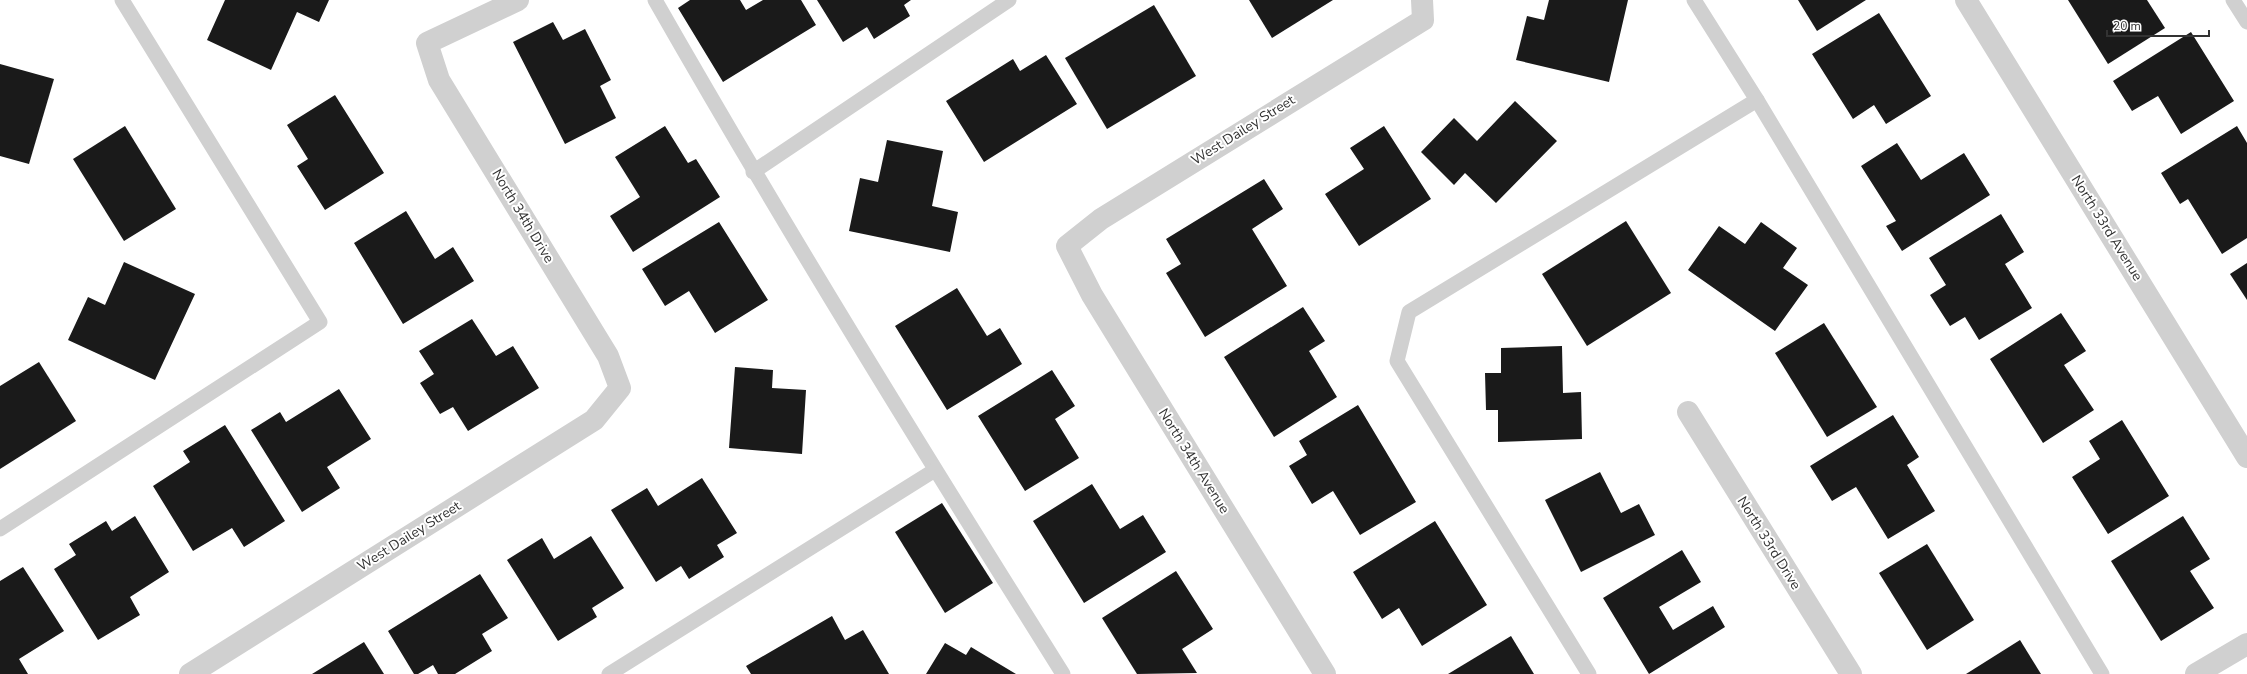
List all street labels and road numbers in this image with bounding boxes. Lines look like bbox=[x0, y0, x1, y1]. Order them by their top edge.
street label: West Dailey Street bbox=[1188, 90, 1298, 170]
street label: North 34th Drive bbox=[487, 165, 559, 267]
street label: North 33rd Avenue bbox=[2067, 172, 2147, 284]
street label: North 34th Avenue bbox=[1154, 405, 1234, 517]
street label: North 33rd Drive bbox=[1733, 493, 1805, 593]
street label: West Dailey Street bbox=[354, 496, 464, 576]

